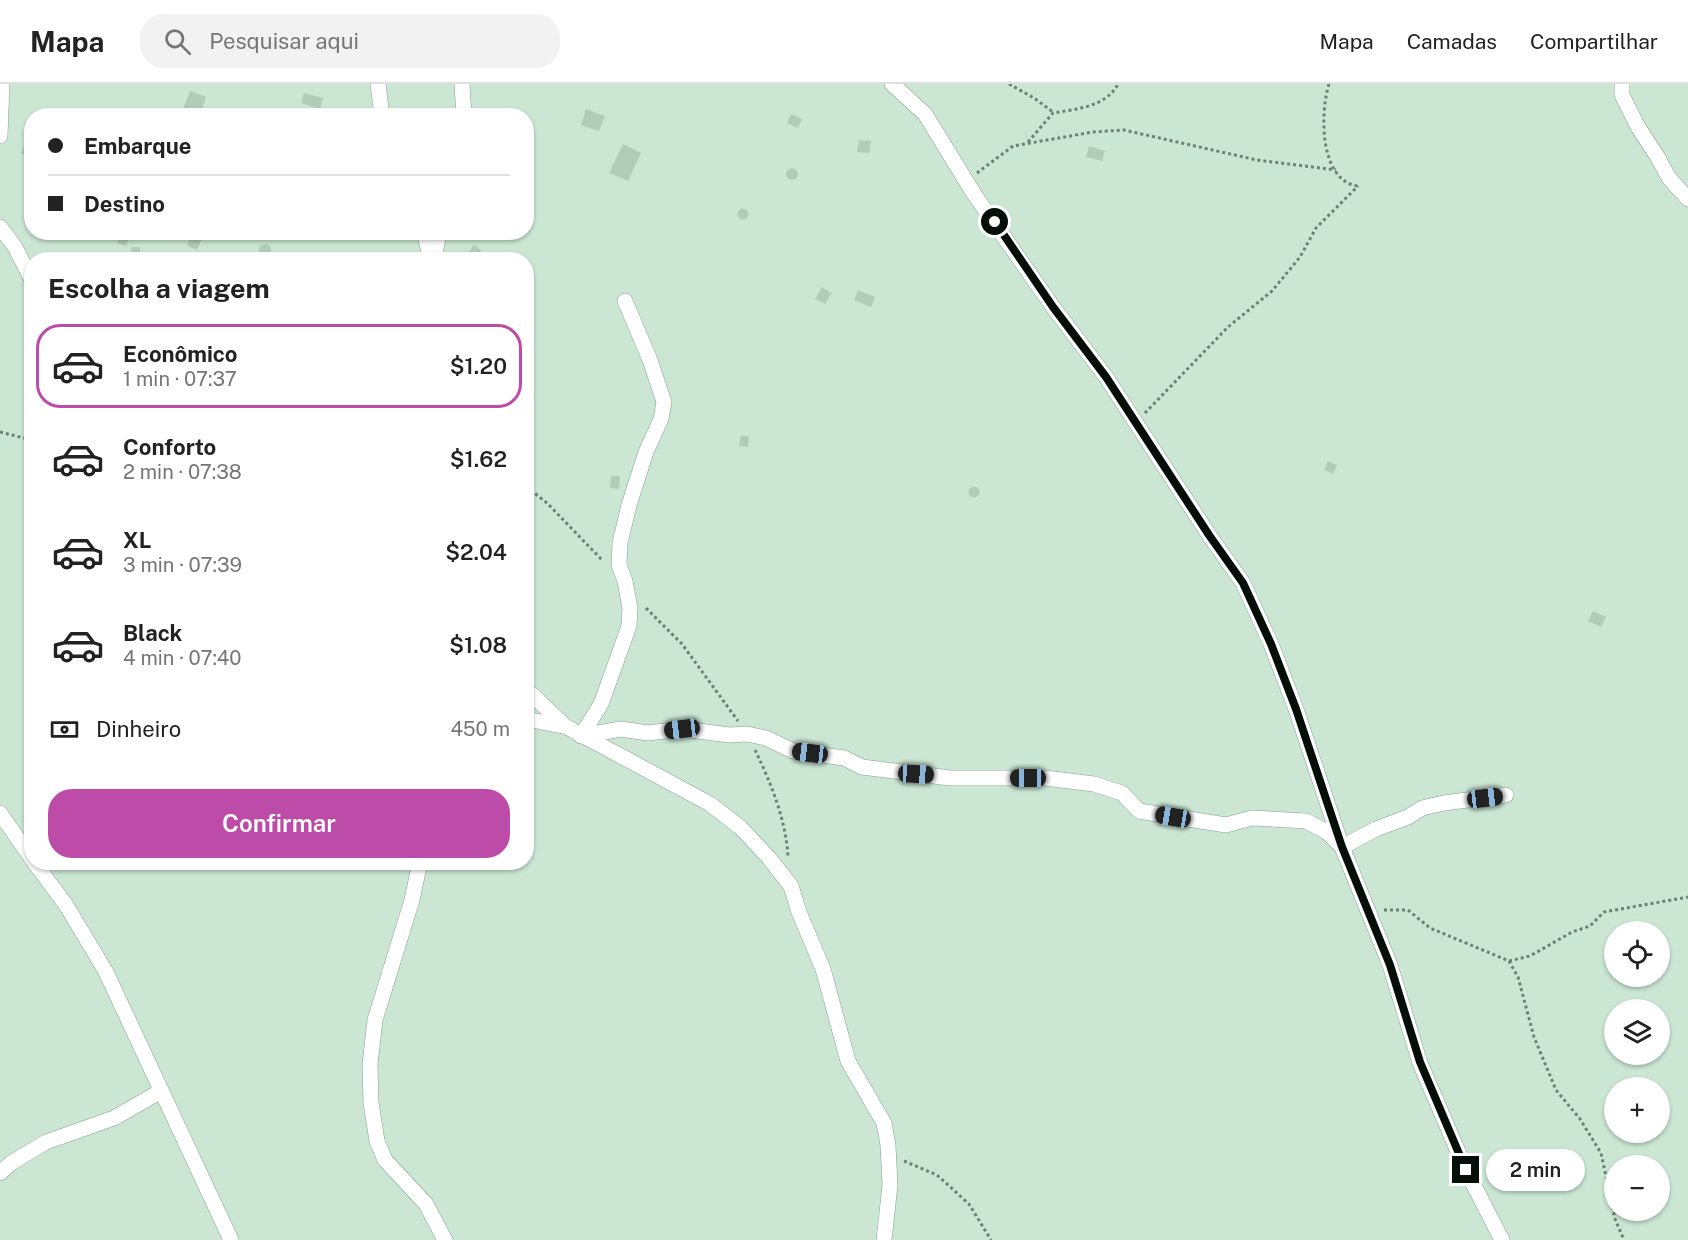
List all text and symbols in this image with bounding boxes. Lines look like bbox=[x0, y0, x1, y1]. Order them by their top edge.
search box bbox=[140, 14, 560, 68]
text: Mapa bbox=[30, 25, 104, 58]
icon: search bbox=[161, 25, 194, 58]
text: Pesquisar aqui bbox=[209, 28, 359, 54]
text: Mapa bbox=[1320, 29, 1374, 54]
text: Camadas bbox=[1407, 29, 1497, 54]
text: Compartilhar bbox=[1530, 29, 1658, 54]
text: Embarque bbox=[84, 133, 191, 159]
text: Destino bbox=[84, 191, 165, 217]
route start bbox=[981, 208, 1008, 235]
text: Escolha a viagem bbox=[48, 272, 270, 304]
icon: car bbox=[51, 339, 105, 393]
text: Econômico bbox=[123, 341, 238, 367]
text: $1.20 bbox=[450, 353, 507, 379]
text: 1 min · 07:37 bbox=[123, 367, 237, 391]
icon: car bbox=[51, 432, 105, 486]
text: Conforto bbox=[123, 434, 216, 460]
text: $1.62 bbox=[450, 446, 507, 472]
text: 2 min · 07:38 bbox=[123, 460, 242, 484]
icon: car bbox=[51, 525, 105, 579]
text: XL bbox=[123, 527, 151, 553]
text: $2.04 bbox=[445, 539, 507, 565]
text: 3 min · 07:39 bbox=[123, 553, 242, 577]
icon: car bbox=[51, 618, 105, 672]
text: Black bbox=[123, 620, 182, 646]
text: $1.08 bbox=[449, 632, 507, 658]
text: 4 min · 07:40 bbox=[123, 646, 242, 670]
icon: cash bbox=[48, 713, 81, 746]
text: Dinheiro bbox=[96, 716, 181, 742]
text: 450 m bbox=[450, 717, 510, 741]
car bbox=[663, 718, 701, 740]
car bbox=[791, 742, 829, 764]
car bbox=[898, 764, 934, 784]
car bbox=[1010, 769, 1046, 787]
car bbox=[1466, 787, 1504, 809]
button: Confirmar bbox=[48, 789, 510, 858]
car bbox=[1154, 805, 1192, 829]
map controls bbox=[1604, 921, 1670, 1221]
button: locate bbox=[1604, 921, 1670, 987]
button: layers bbox=[1604, 999, 1670, 1065]
button: + bbox=[1604, 1077, 1670, 1143]
callout: 2 min bbox=[1487, 1149, 1586, 1191]
button: − bbox=[1604, 1155, 1670, 1221]
route end bbox=[1452, 1156, 1479, 1183]
text: 2 min bbox=[1510, 1158, 1561, 1182]

